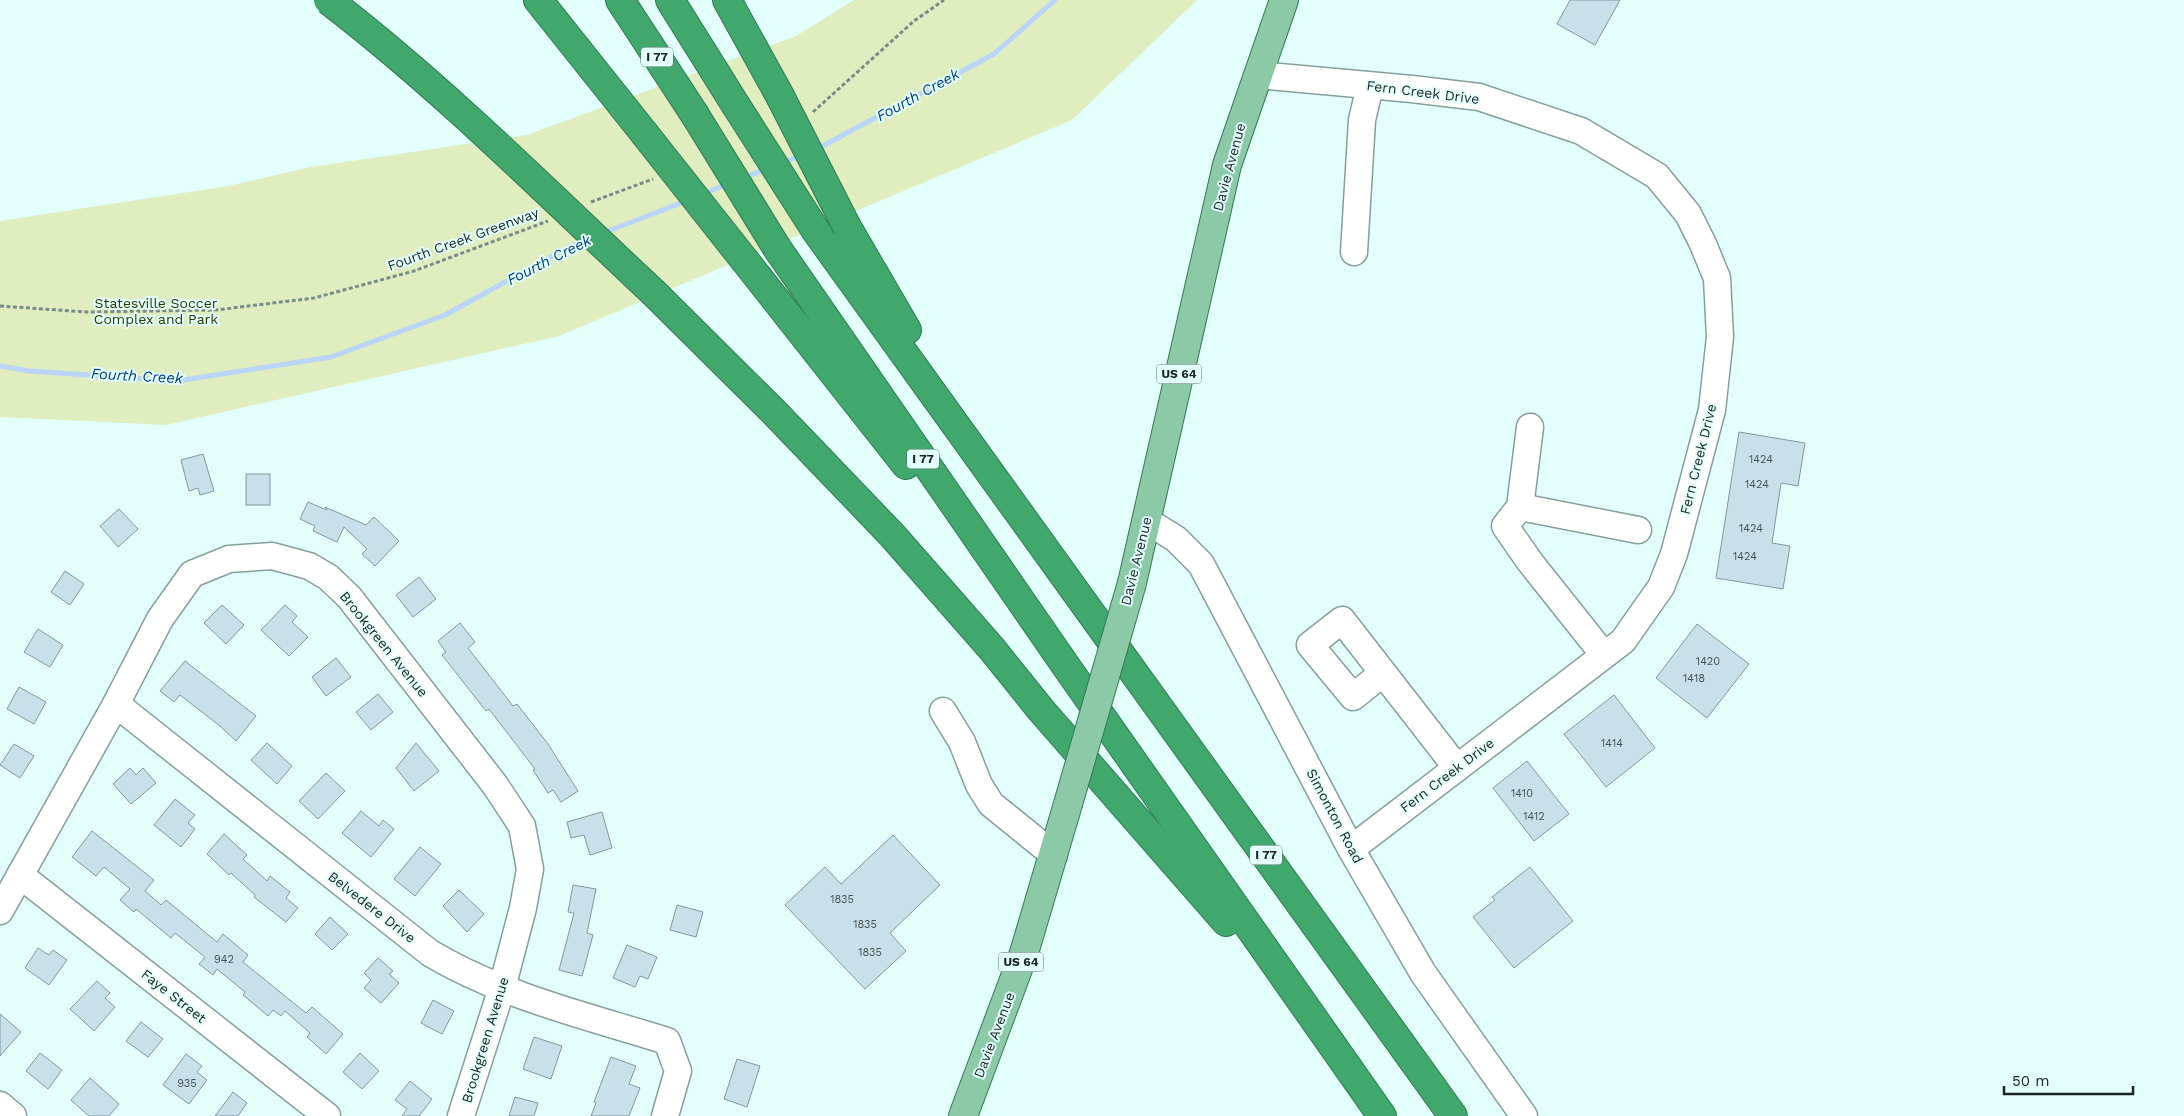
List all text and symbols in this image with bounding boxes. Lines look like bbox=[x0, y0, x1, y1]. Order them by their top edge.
road number: I 77 bbox=[641, 48, 673, 66]
water label: Fourth Creek bbox=[873, 64, 963, 125]
street label: Fern Creek Drive bbox=[1366, 77, 1480, 107]
street label: Davie Avenue bbox=[1210, 121, 1248, 213]
street label: Fourth Creek Greenway bbox=[385, 204, 541, 274]
water label: Fourth Creek bbox=[504, 231, 595, 289]
park label: Statesville Soccer Complex and Park bbox=[94, 295, 218, 327]
road number: US 64 bbox=[1156, 364, 1202, 384]
water label: Fourth Creek bbox=[90, 365, 184, 387]
street label: Fern Creek Drive bbox=[1677, 402, 1719, 516]
road number: I 77 bbox=[907, 449, 939, 468]
house number: 1424 bbox=[1749, 453, 1773, 466]
house number: 1424 bbox=[1745, 478, 1769, 491]
street label: Davie Avenue bbox=[1117, 515, 1155, 607]
house number: 1424 bbox=[1739, 522, 1763, 535]
house number: 1424 bbox=[1733, 550, 1757, 563]
street label: Brookgreen Avenue bbox=[337, 588, 431, 700]
house number: 1420 bbox=[1696, 655, 1720, 668]
house number: 1418 bbox=[1683, 672, 1705, 685]
street label: Fern Creek Drive bbox=[1397, 734, 1497, 816]
house number: 1414 bbox=[1601, 737, 1623, 750]
street label: Simonton Road bbox=[1303, 766, 1367, 866]
house number: 1410 bbox=[1511, 787, 1533, 800]
house number: 1412 bbox=[1523, 810, 1545, 823]
road number: I 77 bbox=[1250, 846, 1282, 864]
street label: Belvedere Drive bbox=[325, 868, 419, 946]
house number: 1835 bbox=[830, 893, 854, 906]
house number: 1835 bbox=[853, 918, 877, 931]
house number: 1835 bbox=[858, 946, 882, 959]
road number: US 64 bbox=[998, 952, 1044, 972]
house number: 942 bbox=[214, 953, 234, 966]
street label: Faye Street bbox=[139, 966, 210, 1026]
street label: Brookgreen Avenue bbox=[458, 975, 512, 1105]
street label: Davie Avenue bbox=[970, 990, 1018, 1080]
scale bar bbox=[2004, 1064, 2133, 1096]
text: 50 m bbox=[2012, 1072, 2049, 1090]
house number: 935 bbox=[177, 1077, 197, 1090]

